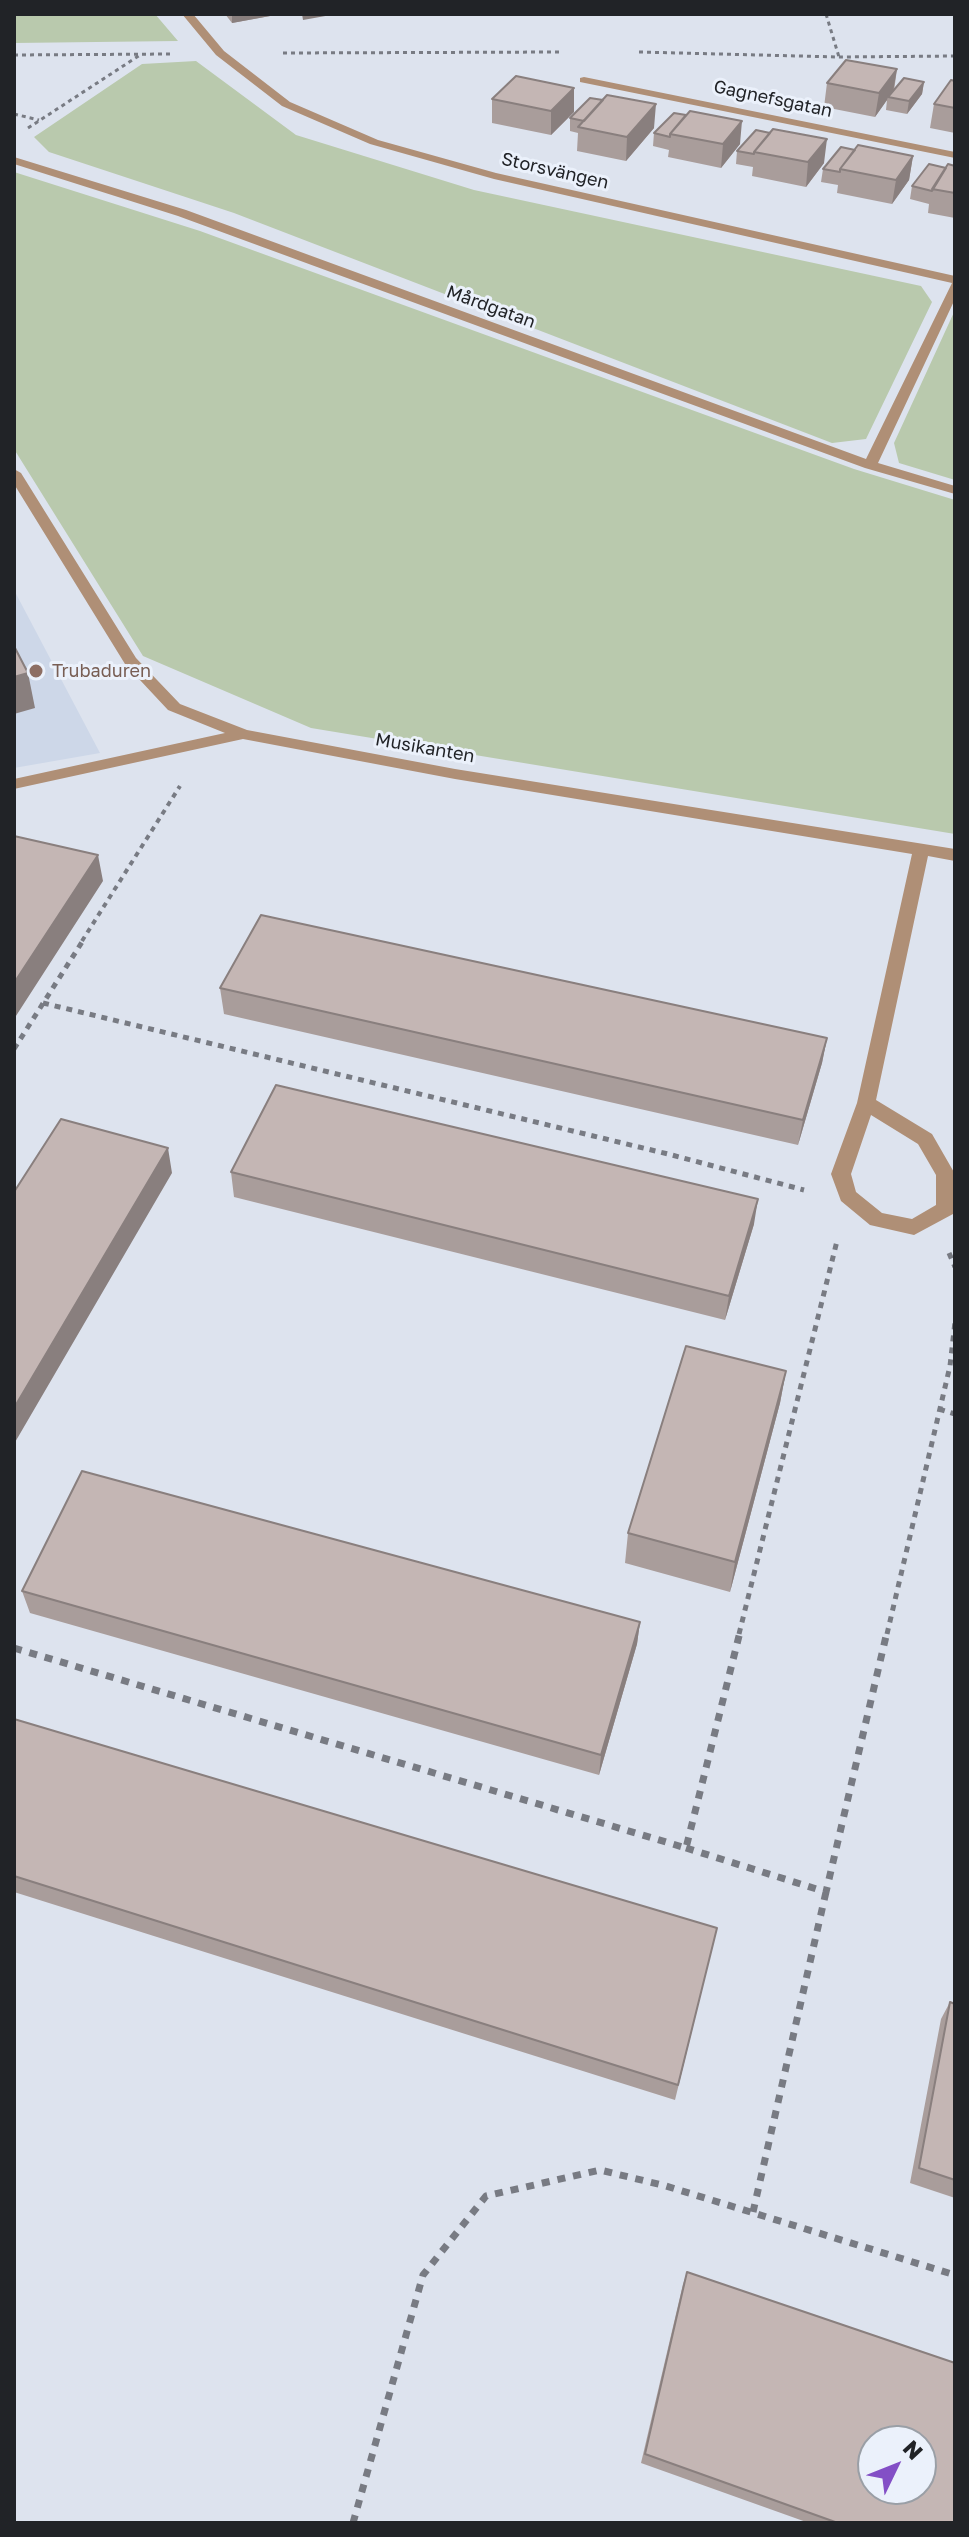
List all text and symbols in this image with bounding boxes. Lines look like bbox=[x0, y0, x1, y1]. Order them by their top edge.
street label: Gagnefsgatan bbox=[712, 76, 834, 122]
street label: Storsvängen bbox=[499, 148, 611, 194]
street label: Mårdgatan bbox=[444, 281, 538, 333]
place label: Trubaduren bbox=[52, 660, 151, 682]
marker: Trubaduren bbox=[27, 662, 45, 680]
street label: Musikanten bbox=[374, 729, 476, 767]
north arrow bbox=[857, 2425, 937, 2505]
text: N bbox=[898, 2434, 929, 2465]

